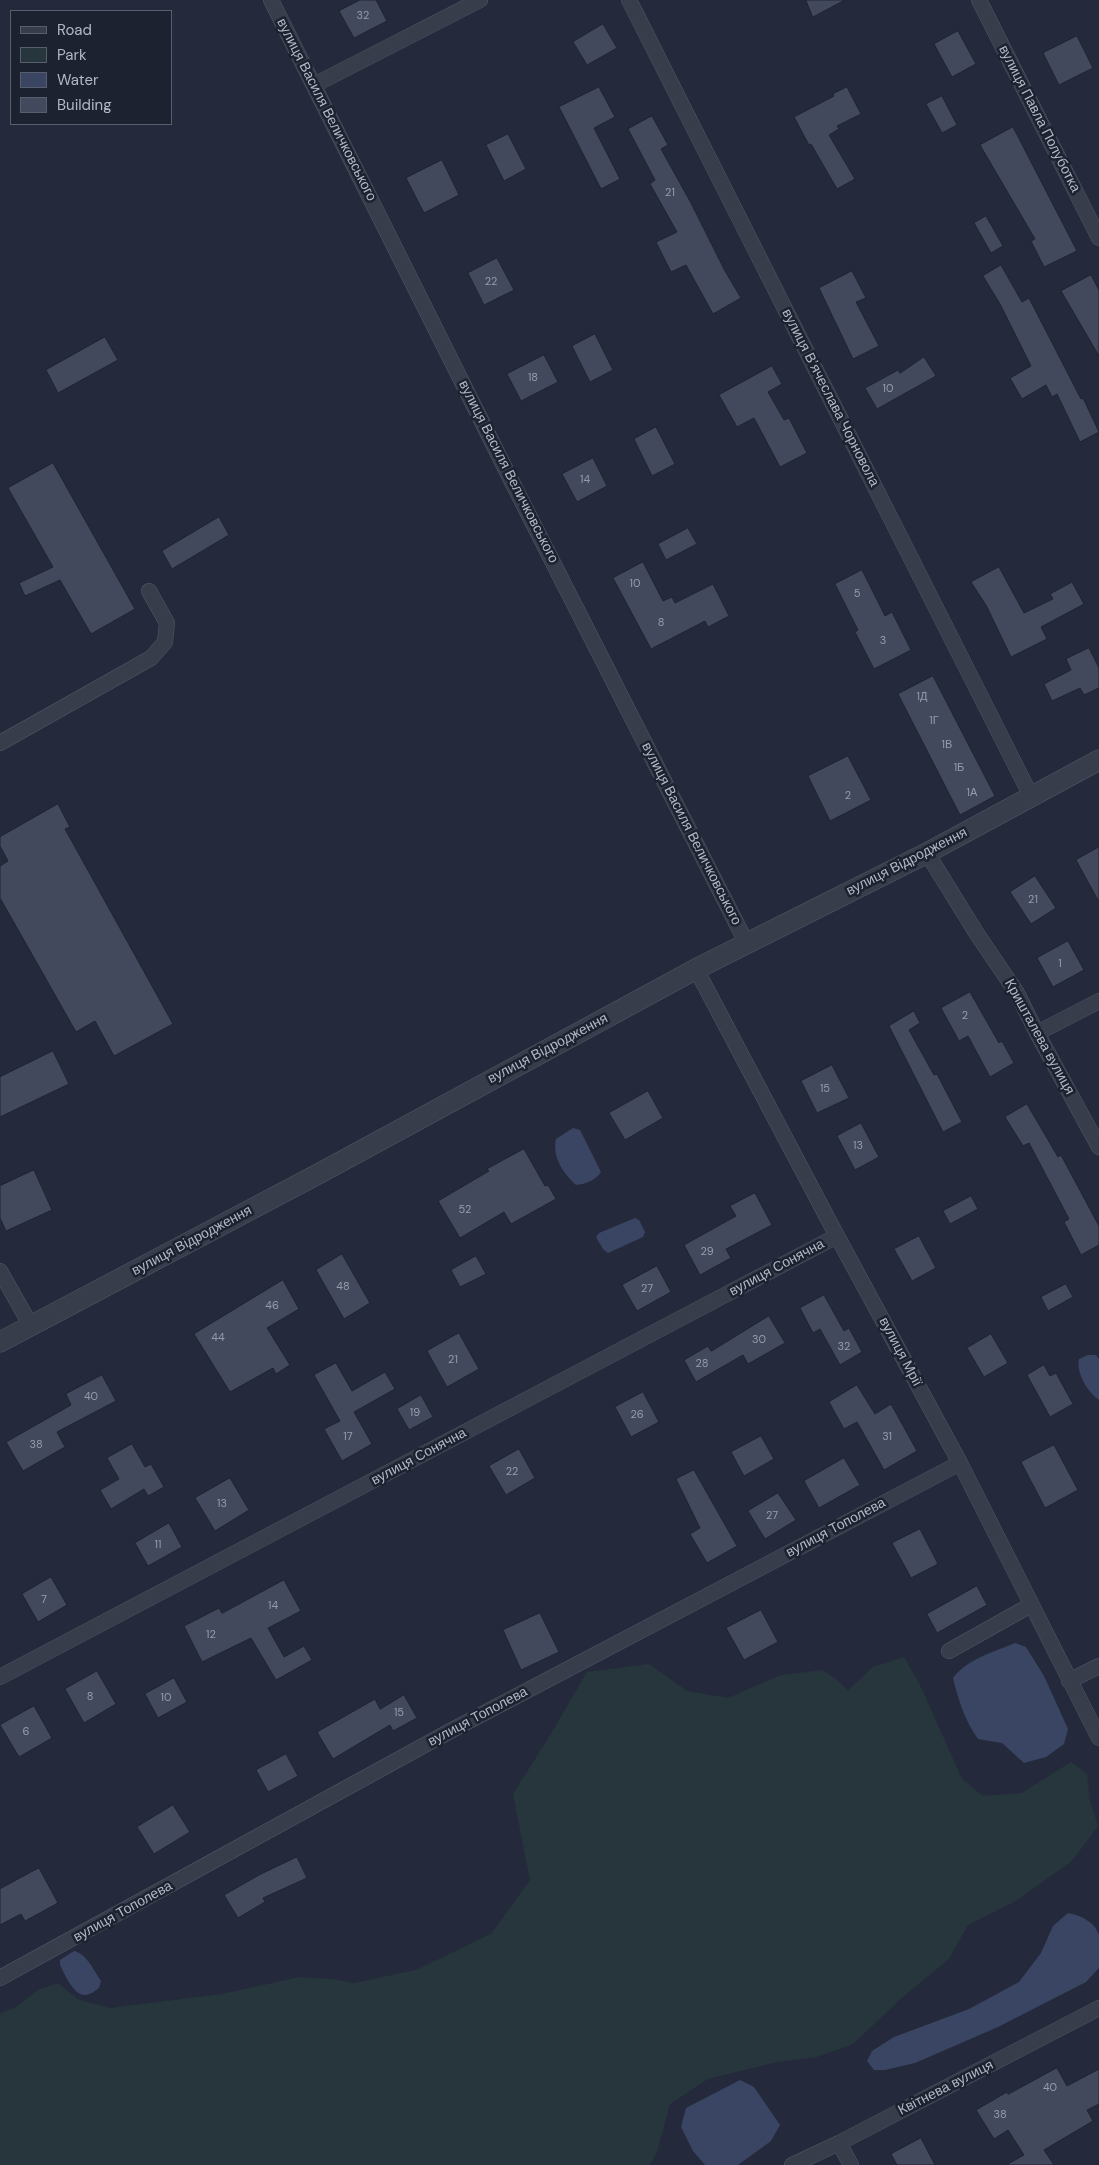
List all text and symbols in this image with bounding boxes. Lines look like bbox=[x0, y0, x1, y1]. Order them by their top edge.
house number: 32 bbox=[357, 9, 369, 23]
legend bbox=[10, 10, 172, 125]
street label: вулиця Василя Величковського bbox=[272, 16, 380, 204]
text: Road bbox=[57, 20, 92, 40]
street label: вулиця Павла Полуботка bbox=[995, 43, 1083, 195]
text: Park bbox=[57, 45, 87, 65]
text: Water bbox=[57, 70, 98, 90]
text: Building bbox=[57, 95, 112, 115]
house number: 21 bbox=[665, 186, 675, 200]
house number: 22 bbox=[485, 275, 497, 289]
street label: вулиця Вʼячеслава Чорновола bbox=[778, 306, 882, 490]
house number: 18 bbox=[528, 371, 538, 385]
street label: вулиця Василя Величковського bbox=[454, 378, 562, 566]
house number: 10 bbox=[883, 382, 893, 396]
house number: 14 bbox=[580, 473, 590, 487]
house number: 10 bbox=[630, 577, 640, 591]
house number: 5 bbox=[854, 587, 860, 601]
house number: 8 bbox=[658, 616, 664, 630]
house number: 3 bbox=[880, 634, 886, 648]
house number: 1Д bbox=[917, 690, 927, 704]
house number: 1Г bbox=[929, 714, 939, 728]
house number: 1В bbox=[942, 738, 952, 752]
street label: вулиця Василя Величковського bbox=[637, 740, 745, 928]
house number: 1Б bbox=[954, 761, 964, 775]
house number: 1А bbox=[967, 786, 977, 800]
house number: 2 bbox=[845, 789, 851, 803]
street label: вулиця Відродження bbox=[844, 824, 970, 900]
house number: 21 bbox=[1028, 893, 1038, 907]
house number: 1 bbox=[1058, 957, 1062, 971]
street label: Кришталева вулиця bbox=[1000, 976, 1078, 1098]
house number: 2 bbox=[962, 1009, 968, 1023]
street label: вулиця Відродження bbox=[485, 1010, 611, 1088]
house number: 15 bbox=[820, 1082, 830, 1096]
house number: 13 bbox=[853, 1139, 863, 1153]
street label: вулиця Відродження bbox=[129, 1202, 255, 1280]
house number: 52 bbox=[459, 1203, 471, 1217]
street label: вулиця Сонячна bbox=[727, 1236, 827, 1300]
house number: 29 bbox=[700, 1245, 714, 1259]
house number: 48 bbox=[336, 1280, 350, 1294]
house number: 27 bbox=[641, 1282, 653, 1296]
house number: 46 bbox=[265, 1299, 279, 1313]
street label: вулиця Мрії bbox=[875, 1315, 925, 1389]
house number: 44 bbox=[211, 1331, 225, 1345]
house number: 30 bbox=[752, 1333, 766, 1347]
house number: 32 bbox=[838, 1340, 850, 1354]
house number: 21 bbox=[448, 1353, 458, 1367]
house number: 28 bbox=[696, 1357, 708, 1371]
house number: 40 bbox=[84, 1390, 98, 1404]
house number: 19 bbox=[410, 1406, 420, 1420]
house number: 26 bbox=[630, 1408, 644, 1422]
street label: вулиця Сонячна bbox=[369, 1425, 469, 1489]
house number: 17 bbox=[343, 1430, 353, 1444]
house number: 31 bbox=[882, 1430, 892, 1444]
house number: 38 bbox=[29, 1438, 43, 1452]
house number: 22 bbox=[506, 1465, 518, 1479]
street label: вулиця Тополева bbox=[783, 1495, 889, 1561]
house number: 13 bbox=[217, 1497, 227, 1511]
house number: 27 bbox=[766, 1509, 778, 1523]
house number: 11 bbox=[155, 1538, 161, 1552]
house number: 7 bbox=[41, 1593, 47, 1607]
house number: 14 bbox=[268, 1599, 278, 1613]
house number: 12 bbox=[206, 1628, 216, 1642]
street label: вулиця Тополева bbox=[425, 1684, 531, 1750]
house number: 8 bbox=[87, 1690, 93, 1704]
house number: 10 bbox=[161, 1691, 171, 1705]
house number: 15 bbox=[394, 1706, 404, 1720]
house number: 6 bbox=[23, 1725, 29, 1739]
street label: вулиця Тополева bbox=[71, 1878, 175, 1946]
street label: Квітнева вулиця bbox=[895, 2057, 997, 2119]
house number: 40 bbox=[1043, 2081, 1057, 2095]
house number: 38 bbox=[993, 2108, 1007, 2122]

